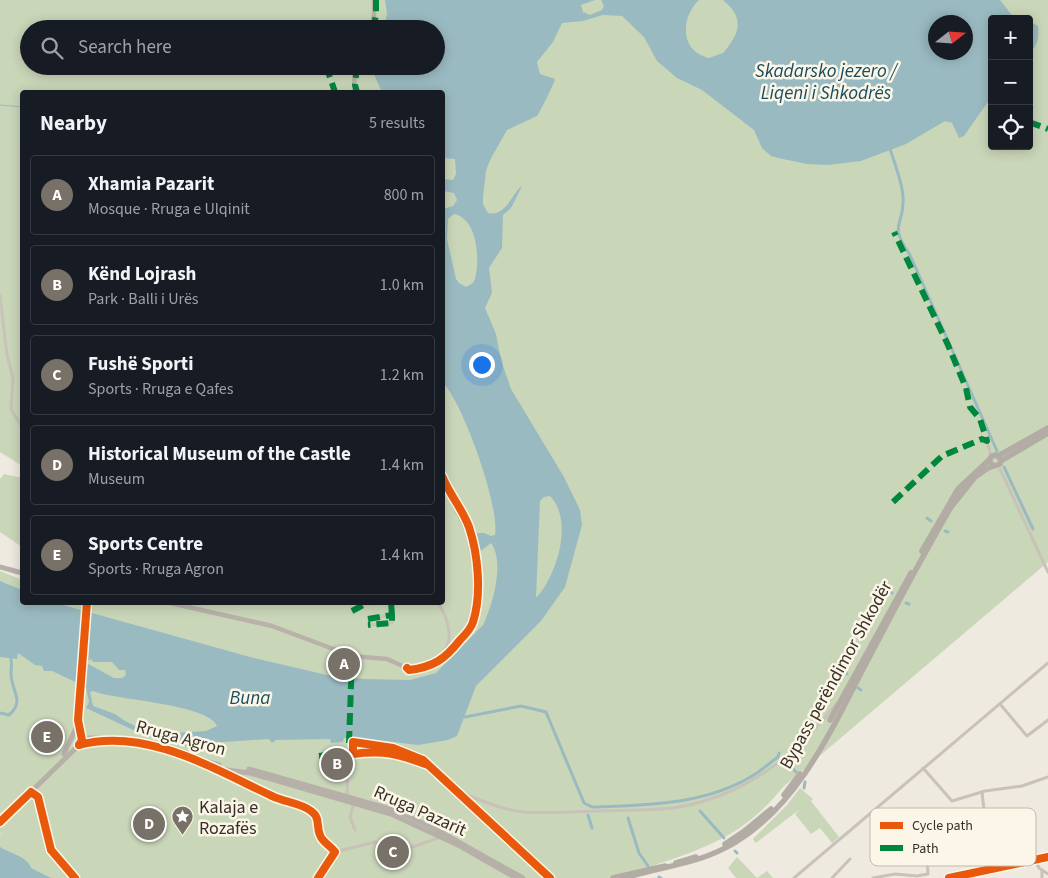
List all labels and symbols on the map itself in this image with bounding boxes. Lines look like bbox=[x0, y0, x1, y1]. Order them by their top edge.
north arrow bbox=[928, 15, 973, 60]
water label: Skadarsko jezero / Liqeni i Shkodrës bbox=[755, 58, 898, 107]
your location bbox=[469, 352, 495, 378]
street label: Bypass perëndimor Shkodër bbox=[774, 576, 899, 774]
pin: A bbox=[328, 645, 360, 683]
water label: Buna bbox=[230, 685, 270, 712]
street label: Rruga Agron bbox=[133, 714, 229, 762]
pin: E bbox=[31, 718, 63, 756]
pin: B bbox=[321, 745, 353, 783]
street label: Rruga Pazarit bbox=[370, 779, 470, 843]
place label: Kalaja e Rozafës bbox=[199, 795, 258, 841]
pin: D bbox=[133, 805, 165, 843]
place icon: Kalaja e Rozafës bbox=[171, 805, 195, 836]
legend bbox=[870, 808, 1036, 866]
text: Cycle path bbox=[912, 816, 973, 836]
pin: C bbox=[377, 833, 409, 871]
text: Path bbox=[912, 839, 939, 859]

